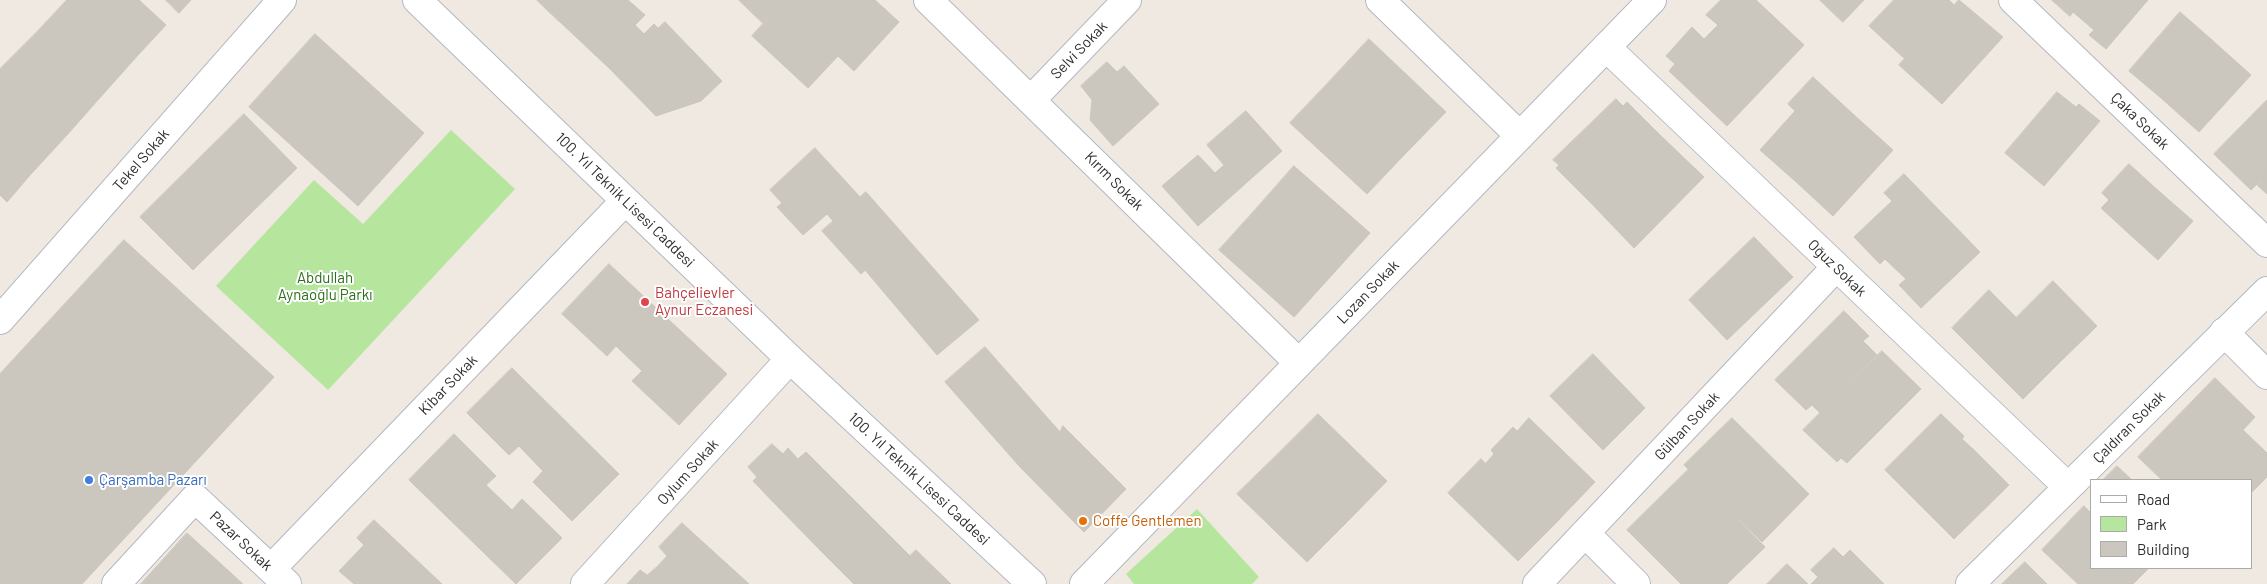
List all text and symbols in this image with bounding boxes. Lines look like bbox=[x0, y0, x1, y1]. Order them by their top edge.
street label: Selvi Sokak bbox=[1047, 17, 1111, 83]
street label: Çaka Sokak bbox=[2107, 89, 2173, 153]
street label: Tekel Sokak bbox=[109, 125, 173, 195]
street label: 100. Yıl Teknik Lisesi Caddesi bbox=[552, 129, 698, 271]
street label: Kırım Sokak bbox=[1081, 148, 1147, 214]
street label: Oğuz Sokak bbox=[1804, 236, 1870, 300]
street label: Lozan Sokak bbox=[1333, 256, 1403, 328]
park label: Abdullah Aynaoğlu Parkı bbox=[278, 269, 372, 304]
place label: Bahçelievler Aynur Eczanesi bbox=[655, 284, 753, 319]
marker: Bahçelievler Aynur Eczanesi bbox=[639, 296, 651, 308]
street label: Kibar Sokak bbox=[415, 351, 481, 419]
street label: Çaldıran Sokak bbox=[2089, 387, 2169, 467]
street label: Gülban Sokak bbox=[1651, 388, 1723, 464]
street label: 100. Yıl Teknik Lisesi Caddesi bbox=[845, 409, 993, 549]
street label: Oylum Sokak bbox=[654, 435, 722, 509]
place label: Çarşamba Pazarı bbox=[99, 471, 207, 489]
marker: Çarşamba Pazarı bbox=[83, 474, 95, 486]
legend bbox=[2090, 479, 2252, 569]
text: Road bbox=[2137, 490, 2170, 508]
street label: Pazar Sokak bbox=[206, 508, 276, 574]
place label: Coffe Gentlemen bbox=[1093, 512, 1202, 530]
marker: Coffe Gentlemen bbox=[1077, 515, 1089, 527]
text: Park bbox=[2137, 515, 2166, 533]
text: Building bbox=[2137, 540, 2190, 558]

